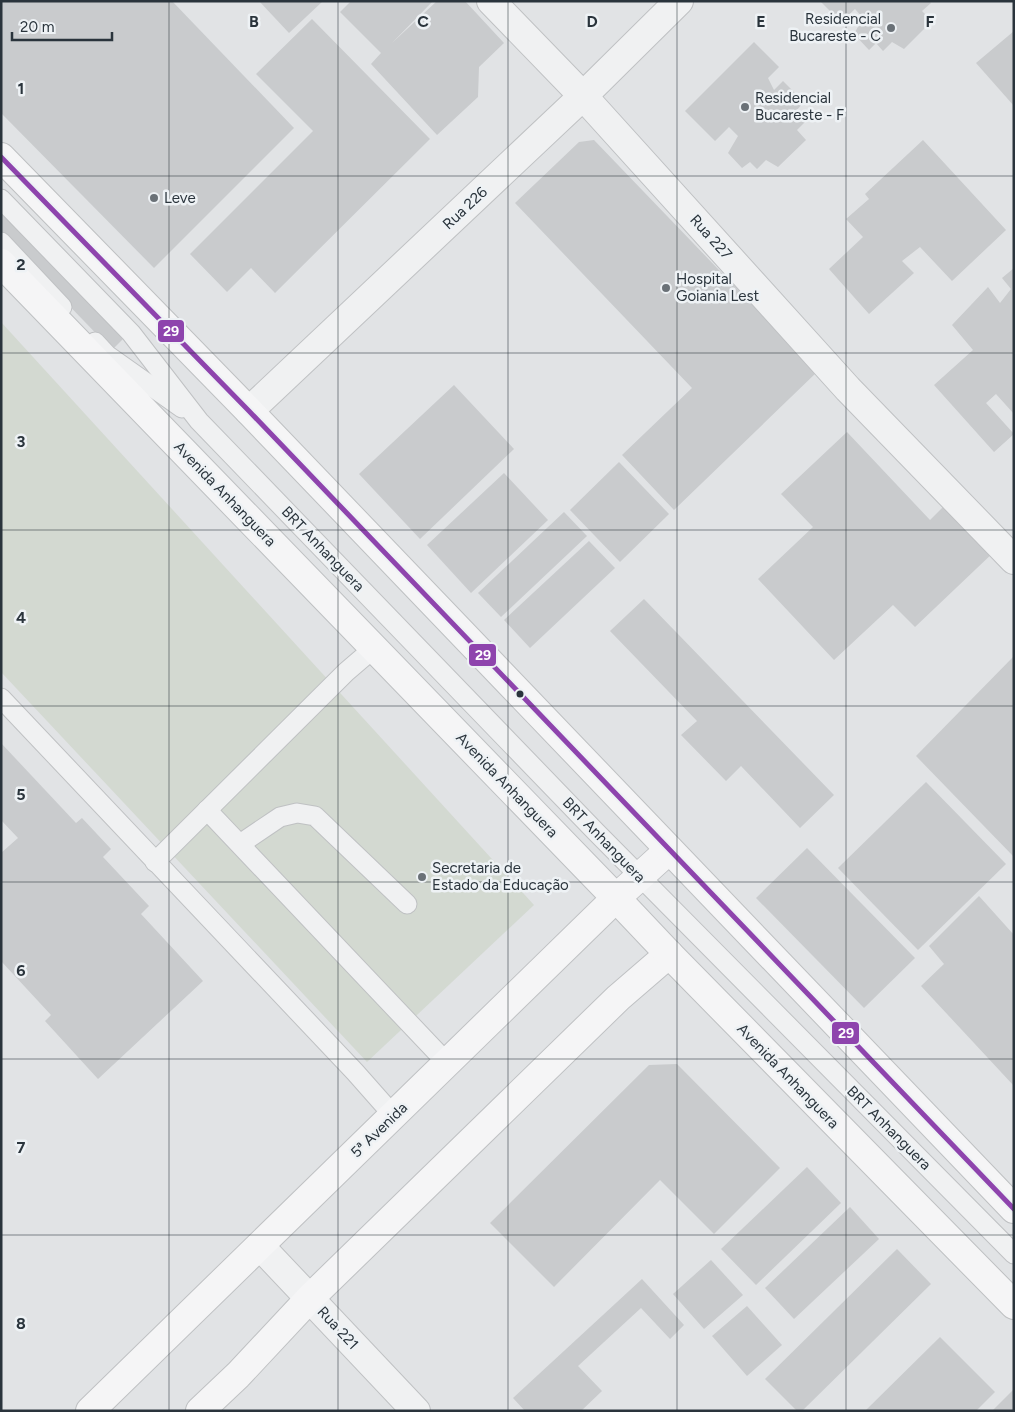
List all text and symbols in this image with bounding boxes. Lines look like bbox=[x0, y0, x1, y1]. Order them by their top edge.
scale bar bbox=[12, 10, 112, 42]
place label: Residencial Bucareste - C bbox=[789, 10, 881, 45]
text: B bbox=[249, 12, 259, 31]
text: C bbox=[417, 12, 429, 31]
text: D bbox=[586, 12, 598, 31]
text: E bbox=[756, 12, 766, 31]
text: F bbox=[926, 12, 935, 31]
text: 20 m bbox=[20, 18, 54, 36]
marker: Residencial Bucareste - C bbox=[885, 22, 897, 34]
text: 1 bbox=[18, 79, 24, 98]
place label: Residencial Bucareste - F bbox=[755, 89, 844, 124]
marker: Residencial Bucareste - F bbox=[739, 101, 751, 113]
street label: Rua 226 bbox=[439, 183, 491, 233]
place label: Leve bbox=[164, 189, 196, 207]
marker: Leve bbox=[148, 192, 160, 204]
street label: Rua 227 bbox=[686, 211, 736, 263]
text: 2 bbox=[16, 255, 26, 274]
place label: Hospital Goiania Lest bbox=[676, 270, 759, 305]
marker: Hospital Goiania Lest bbox=[660, 282, 672, 294]
line badge: 29 bbox=[157, 319, 185, 343]
text: 29 bbox=[163, 323, 179, 340]
text: 3 bbox=[17, 432, 26, 451]
street label: Avenida Anhanguera bbox=[170, 438, 280, 550]
street label: BRT Anhanguera bbox=[278, 503, 368, 595]
text: 4 bbox=[16, 608, 26, 627]
line badge: 29 bbox=[468, 643, 497, 667]
text: 29 bbox=[475, 647, 491, 664]
unlabelled marker bbox=[515, 689, 525, 699]
street label: Avenida Anhanguera bbox=[452, 729, 562, 841]
text: 5 bbox=[16, 785, 26, 804]
street label: BRT Anhanguera bbox=[559, 794, 649, 886]
place label: Secretaria de Estado da Educação bbox=[432, 859, 569, 894]
marker: Secretaria de Estado da Educação bbox=[416, 871, 428, 883]
text: 6 bbox=[16, 961, 26, 980]
street label: Avenida Anhanguera bbox=[733, 1020, 843, 1132]
line badge: 29 bbox=[831, 1021, 860, 1045]
text: 29 bbox=[838, 1025, 854, 1042]
street label: BRT Anhanguera bbox=[843, 1082, 935, 1174]
street label: 5ª Avenida bbox=[347, 1099, 411, 1161]
text: 7 bbox=[17, 1138, 26, 1157]
street label: Rua 221 bbox=[314, 1303, 362, 1353]
text: 8 bbox=[16, 1314, 26, 1333]

